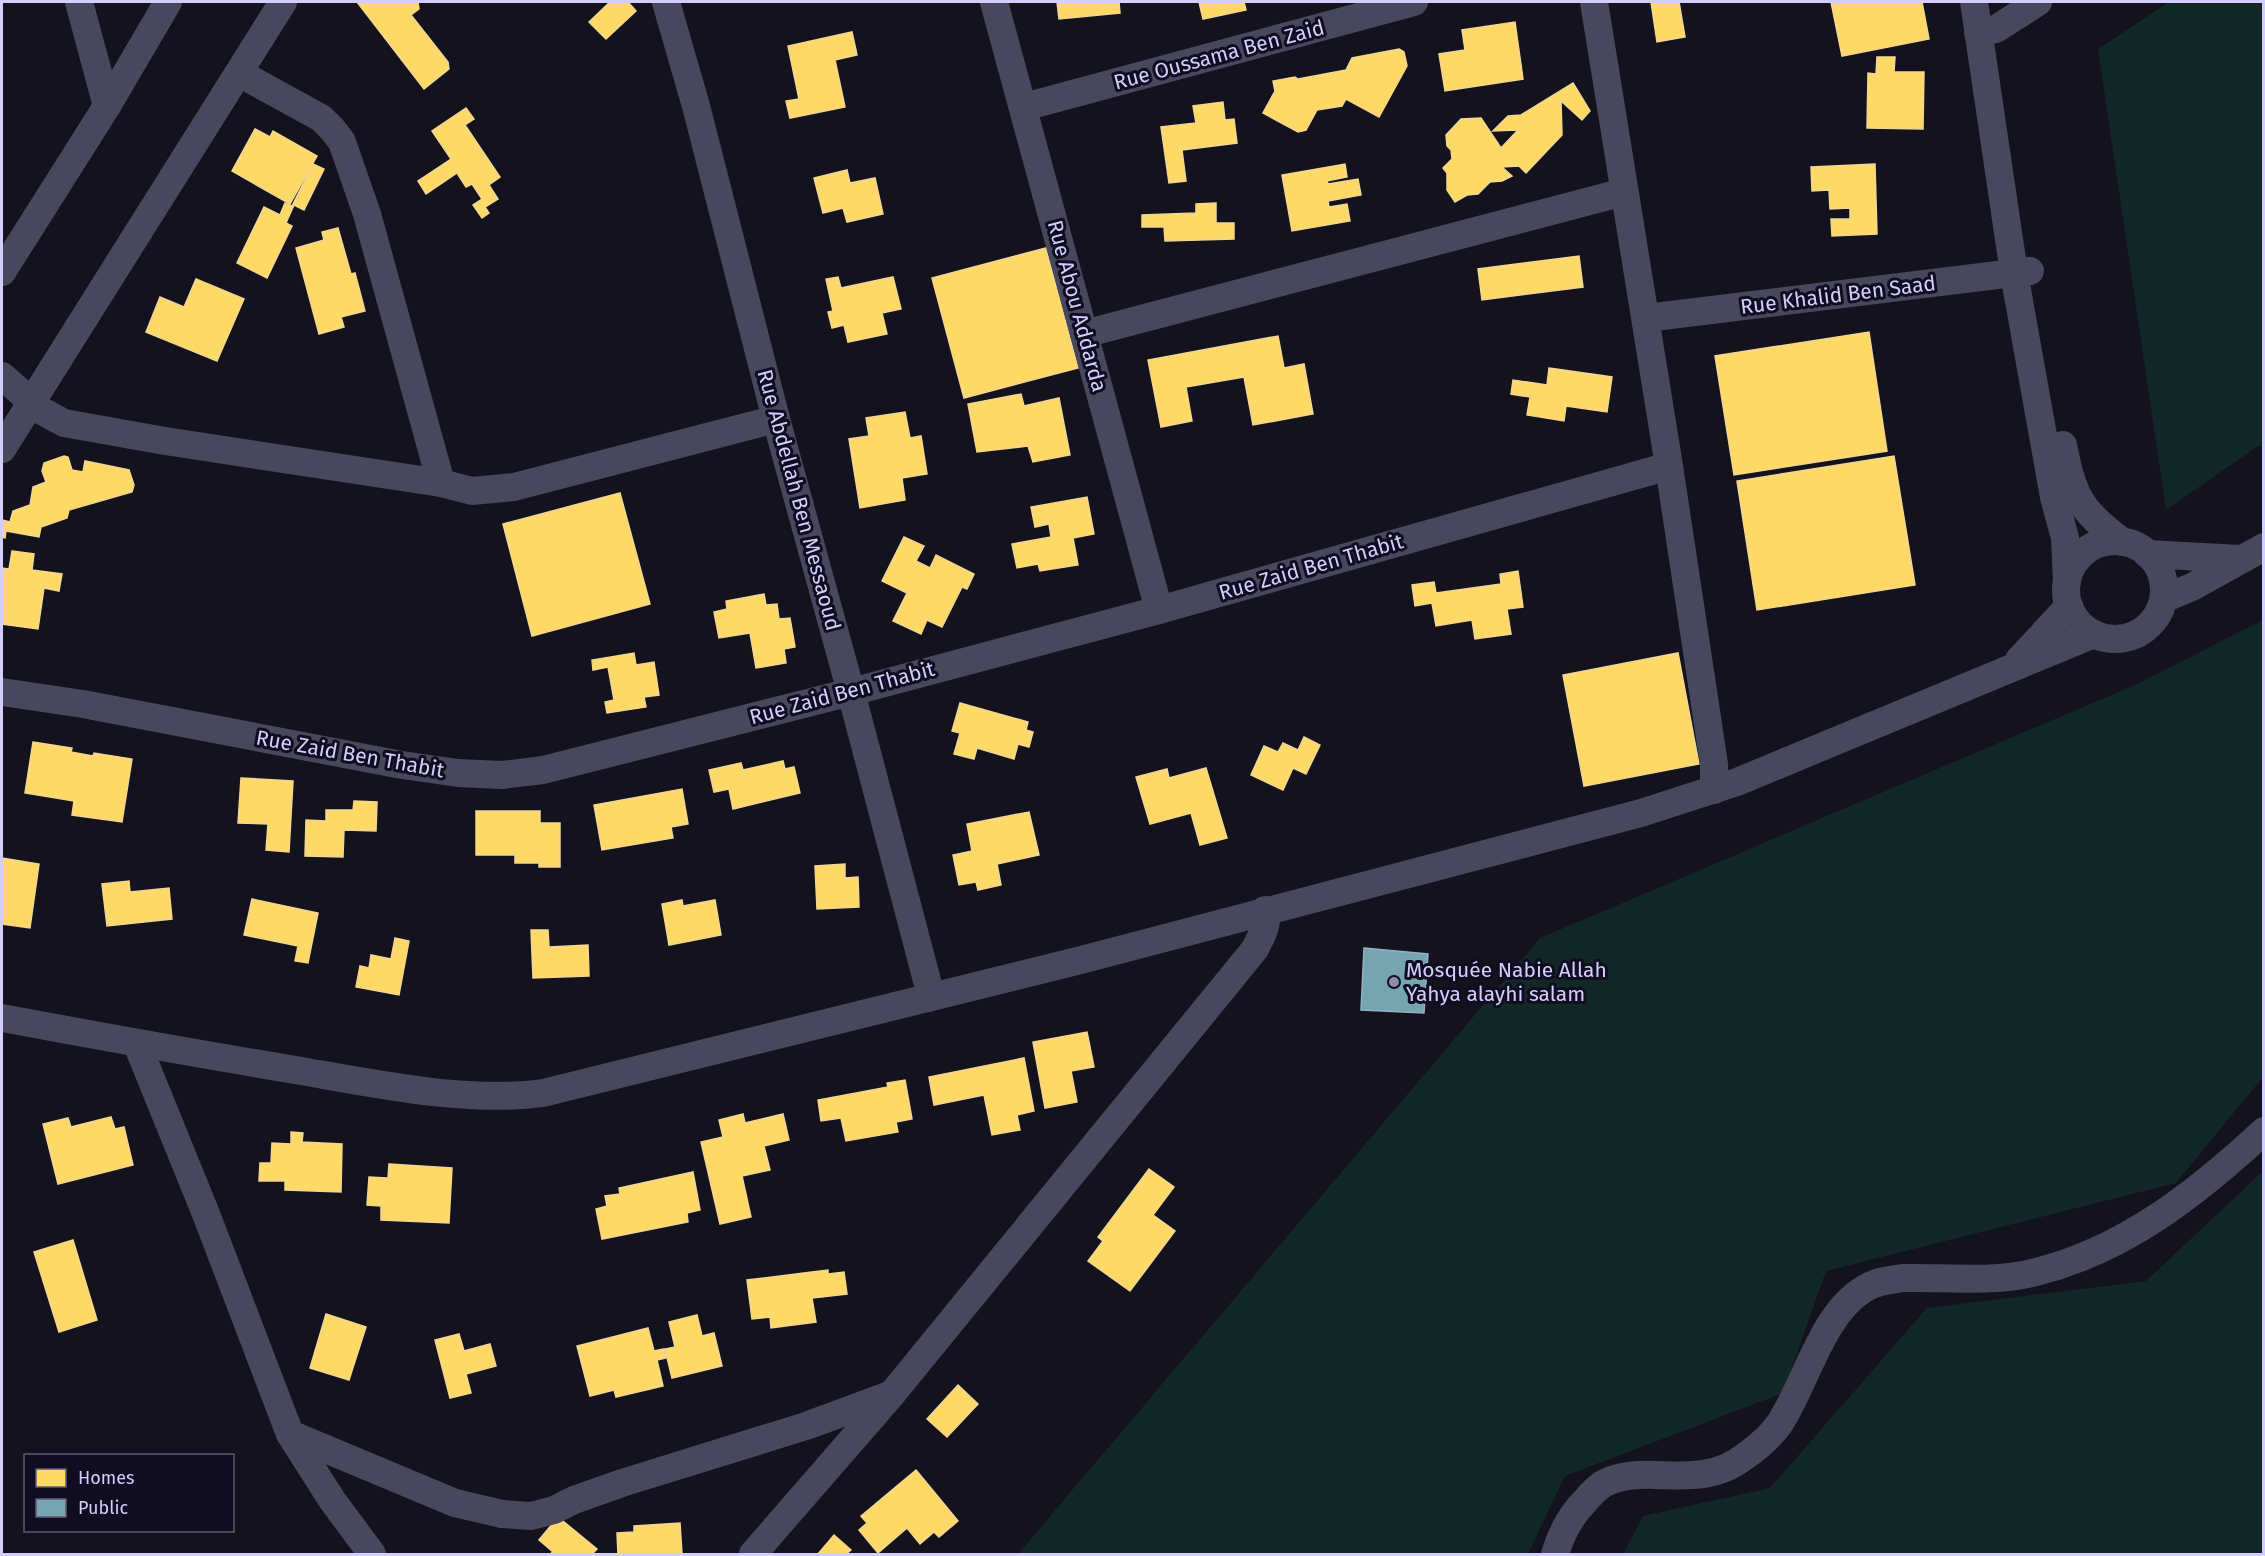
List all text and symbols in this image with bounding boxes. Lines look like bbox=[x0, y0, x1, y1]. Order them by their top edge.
street label: Rue Oussama Ben Zaid bbox=[1111, 14, 1327, 96]
street label: Rue Abou Addarda bbox=[1042, 217, 1112, 395]
street label: Rue Khalid Ben Saad bbox=[1739, 270, 1937, 320]
street label: Rue Abdellah Ben Messaoud bbox=[752, 366, 846, 634]
street label: Rue Zaid Ben Thabit bbox=[1216, 528, 1407, 606]
street label: Rue Zaid Ben Thabit bbox=[747, 656, 938, 730]
street label: Rue Zaid Ben Thabit bbox=[254, 725, 447, 783]
place label: Mosquée Nabie Allah Yahya alayhi salam bbox=[1406, 957, 1607, 1007]
marker: Mosquée Nabie Allah Yahya alayhi salam bbox=[1387, 975, 1401, 989]
legend bbox=[24, 1454, 234, 1532]
text: Homes bbox=[78, 1467, 134, 1489]
text: Public bbox=[78, 1497, 128, 1519]

